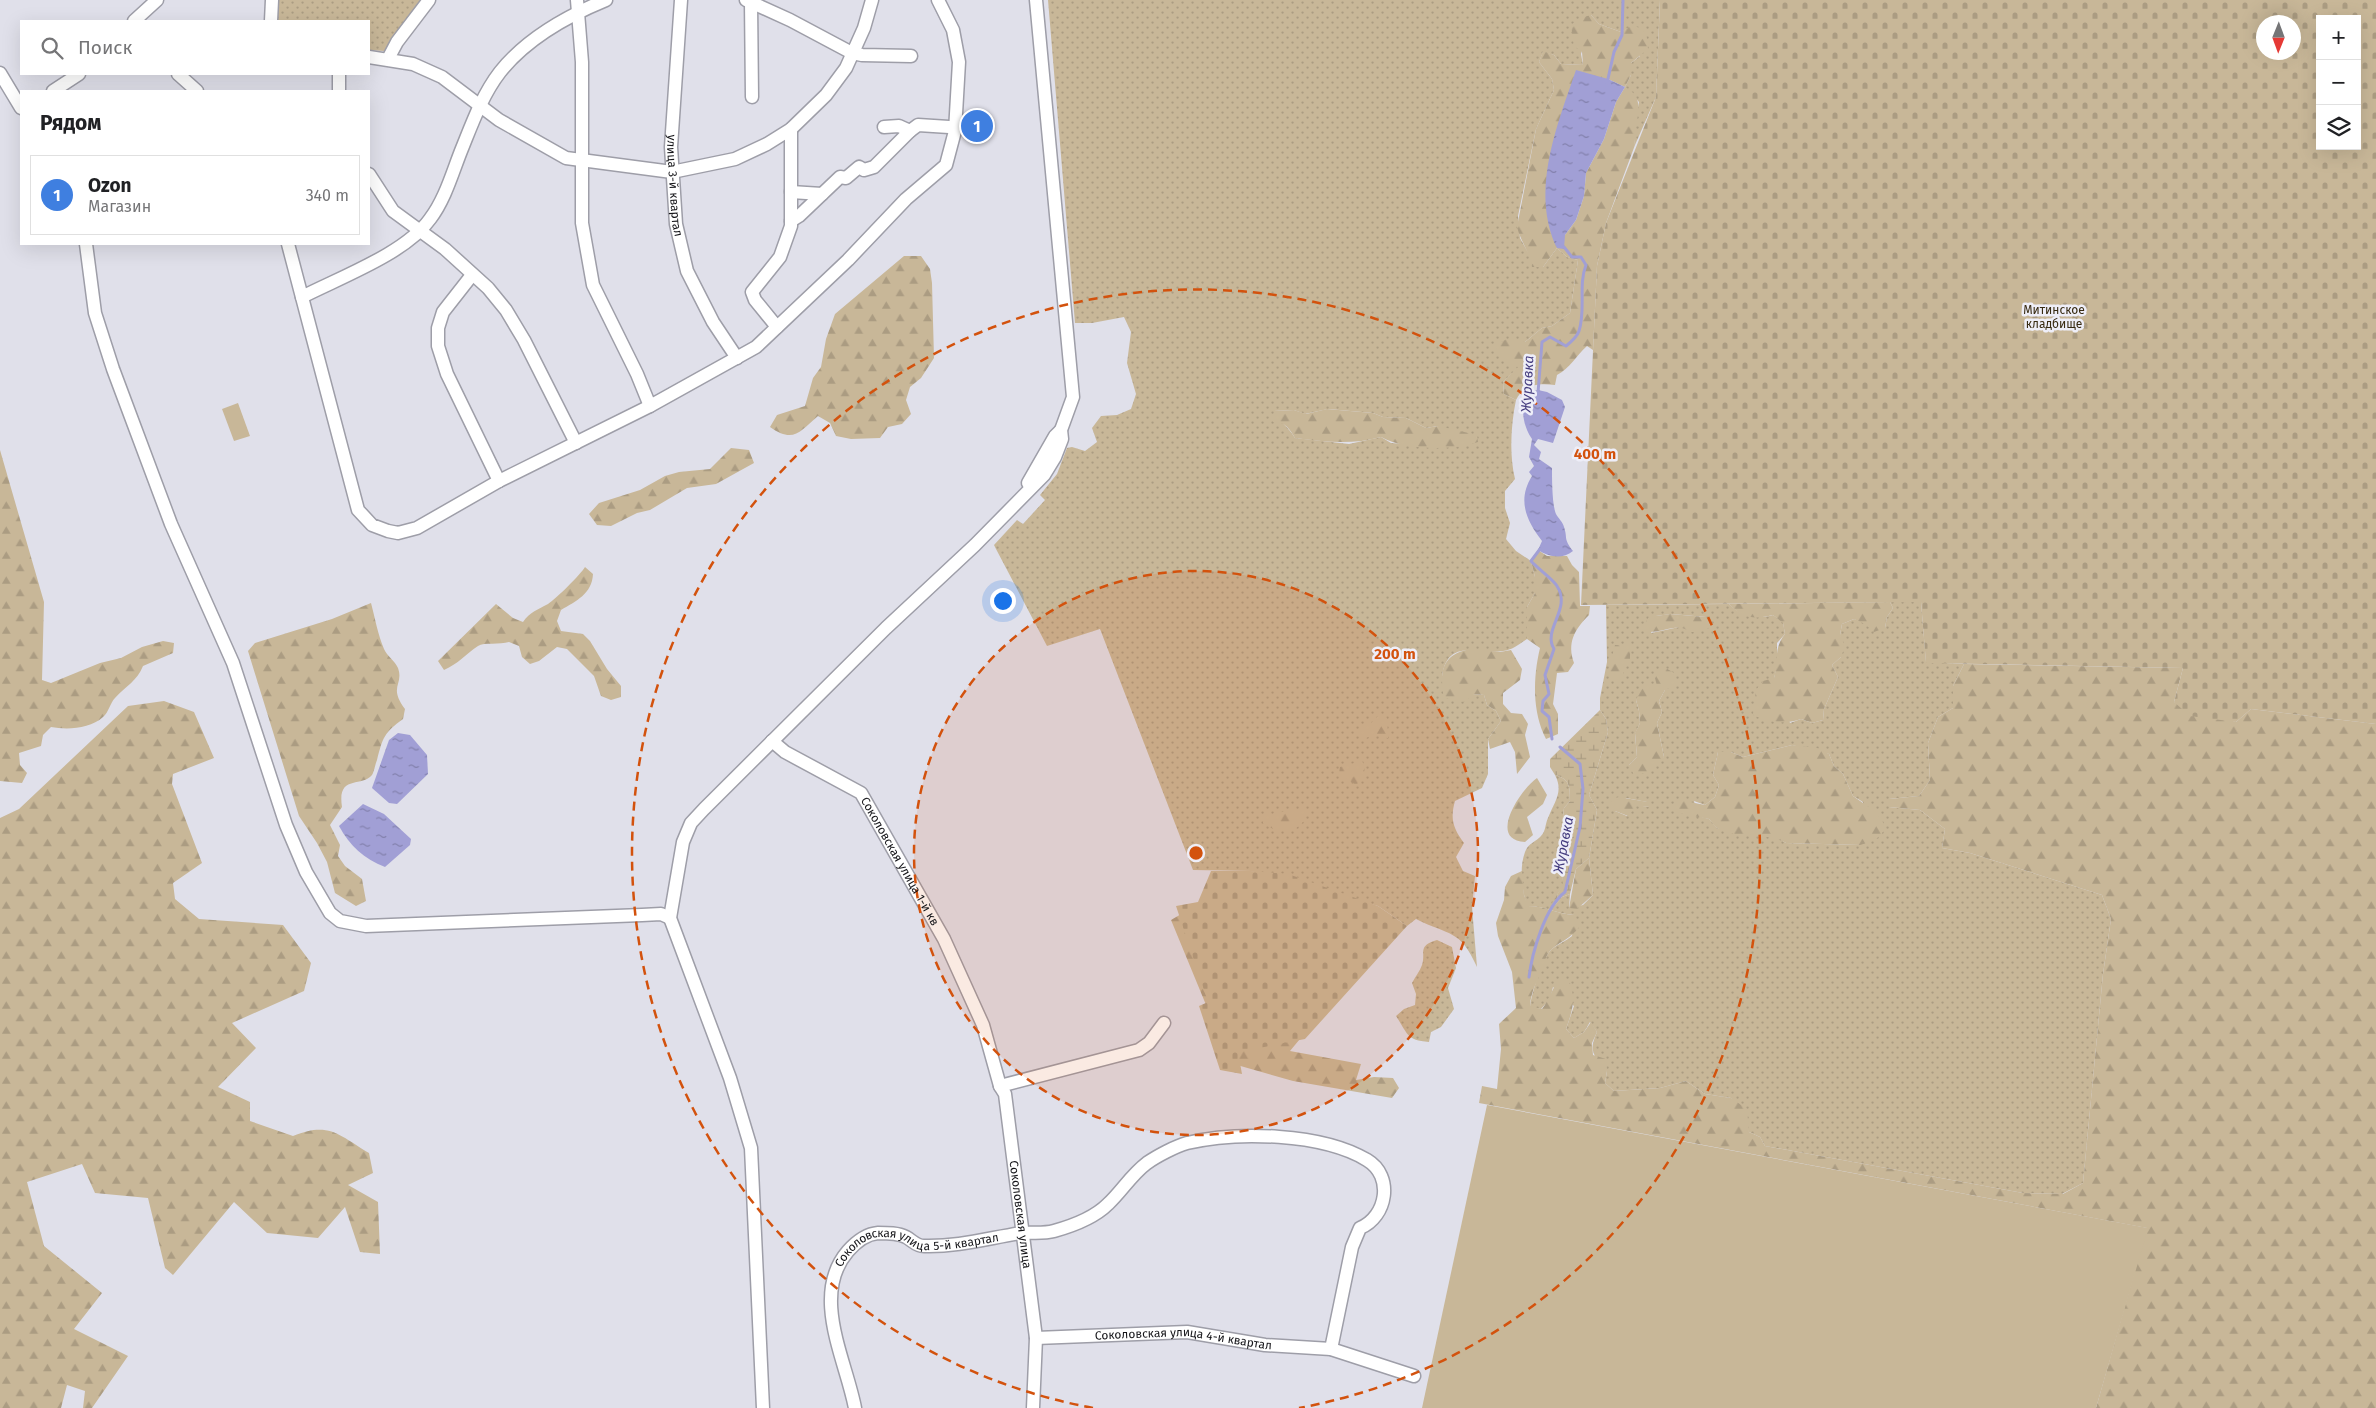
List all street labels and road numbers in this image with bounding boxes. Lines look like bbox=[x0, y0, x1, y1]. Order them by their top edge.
street label: улица 3-й квартал bbox=[664, 134, 686, 238]
street label: Соколовская улица 1-й кв bbox=[858, 795, 942, 928]
street label: Соколовская улица bbox=[1007, 1160, 1034, 1269]
street label: Соколовская улица 5-й квартал bbox=[832, 1226, 1000, 1269]
street label: Соколовская улица 4-й квартал bbox=[1095, 1325, 1272, 1352]

